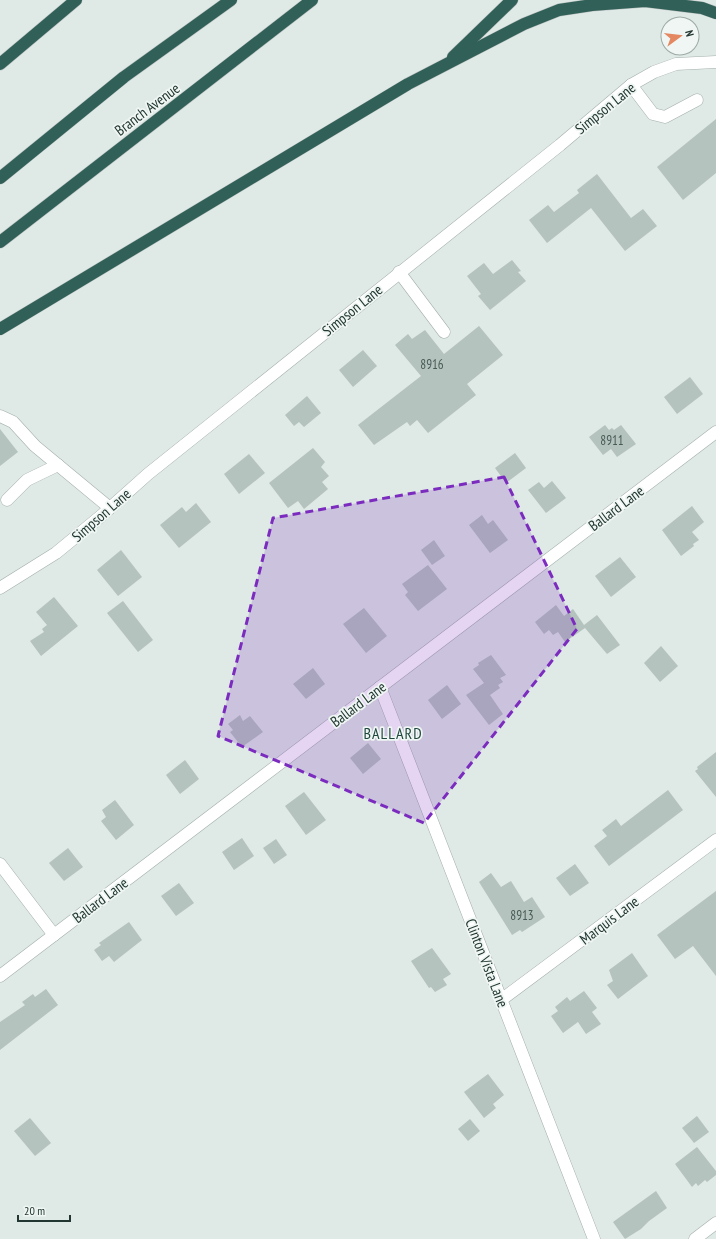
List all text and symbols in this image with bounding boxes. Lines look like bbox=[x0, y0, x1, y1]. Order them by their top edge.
north arrow bbox=[660, 16, 700, 56]
text: N bbox=[682, 29, 697, 38]
street label: Branch Avenue bbox=[111, 78, 183, 140]
street label: Simpson Lane bbox=[571, 78, 639, 138]
street label: Simpson Lane bbox=[318, 280, 386, 340]
house number: 8916 bbox=[420, 356, 444, 373]
house number: 8911 bbox=[600, 432, 624, 449]
street label: Ballard Lane bbox=[584, 481, 648, 535]
street label: Simpson Lane bbox=[68, 484, 134, 546]
street label: Ballard Lane bbox=[326, 677, 390, 731]
district label: BALLARD bbox=[363, 723, 423, 743]
street label: Ballard Lane bbox=[68, 873, 132, 927]
street label: Marquis Lane bbox=[576, 892, 642, 948]
house number: 8913 bbox=[510, 907, 534, 924]
street label: Clinton Vista Lane bbox=[461, 916, 513, 1010]
scale bar bbox=[18, 1197, 70, 1223]
text: 20 m bbox=[24, 1203, 45, 1218]

